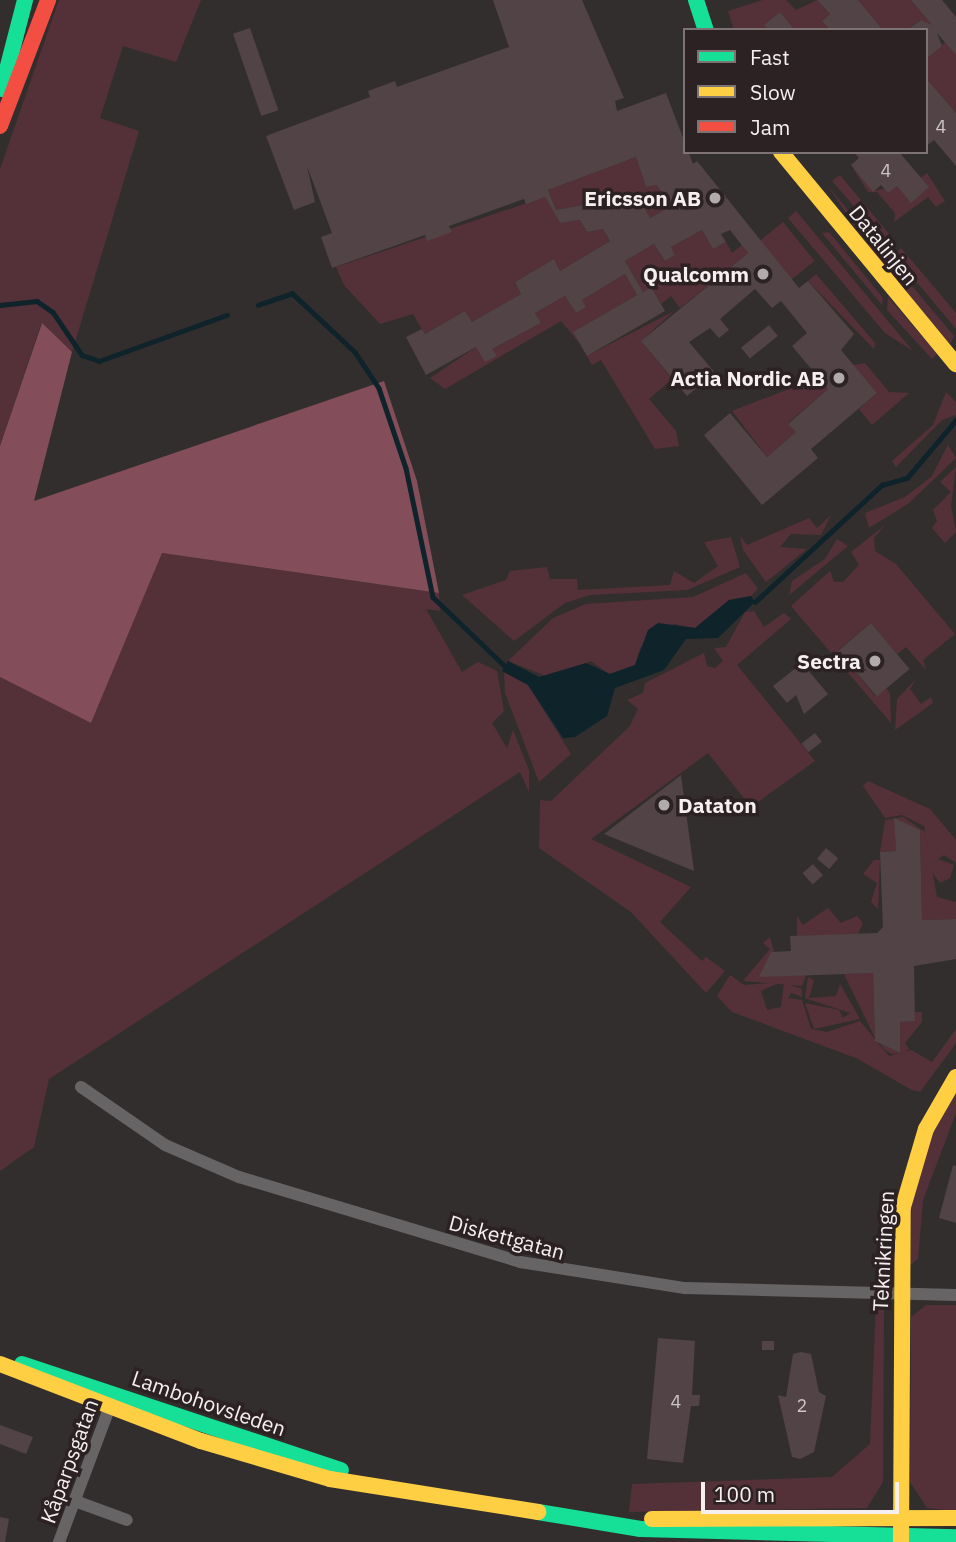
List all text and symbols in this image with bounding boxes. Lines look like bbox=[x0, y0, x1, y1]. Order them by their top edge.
legend bbox=[683, 28, 928, 154]
text: Fast bbox=[750, 43, 790, 71]
text: Slow bbox=[750, 78, 796, 106]
text: Jam bbox=[750, 113, 790, 141]
house number: 4 bbox=[936, 116, 946, 138]
house number: 4 bbox=[881, 160, 891, 182]
place label: Ericsson AB bbox=[584, 185, 701, 211]
marker: Ericsson AB bbox=[707, 190, 723, 206]
street label: Datalinjen bbox=[844, 200, 924, 290]
place label: Qualcomm bbox=[643, 261, 749, 287]
marker: Qualcomm bbox=[755, 266, 771, 282]
place label: Actia Nordic AB bbox=[670, 365, 825, 391]
marker: Actia Nordic AB bbox=[831, 370, 847, 386]
place label: Sectra bbox=[797, 648, 861, 674]
marker: Sectra bbox=[867, 653, 883, 669]
place label: Dataton bbox=[678, 792, 757, 818]
marker: Dataton bbox=[656, 797, 672, 813]
street label: Teknikringen bbox=[867, 1190, 899, 1312]
street label: Diskettgatan bbox=[446, 1209, 568, 1265]
street label: Lambohovsleden bbox=[129, 1365, 289, 1441]
house number: 4 bbox=[671, 1391, 681, 1413]
street label: Kåparpsgatan bbox=[35, 1395, 103, 1527]
house number: 2 bbox=[797, 1395, 807, 1417]
scale bar bbox=[704, 1468, 902, 1512]
text: 100 m bbox=[714, 1480, 775, 1508]

